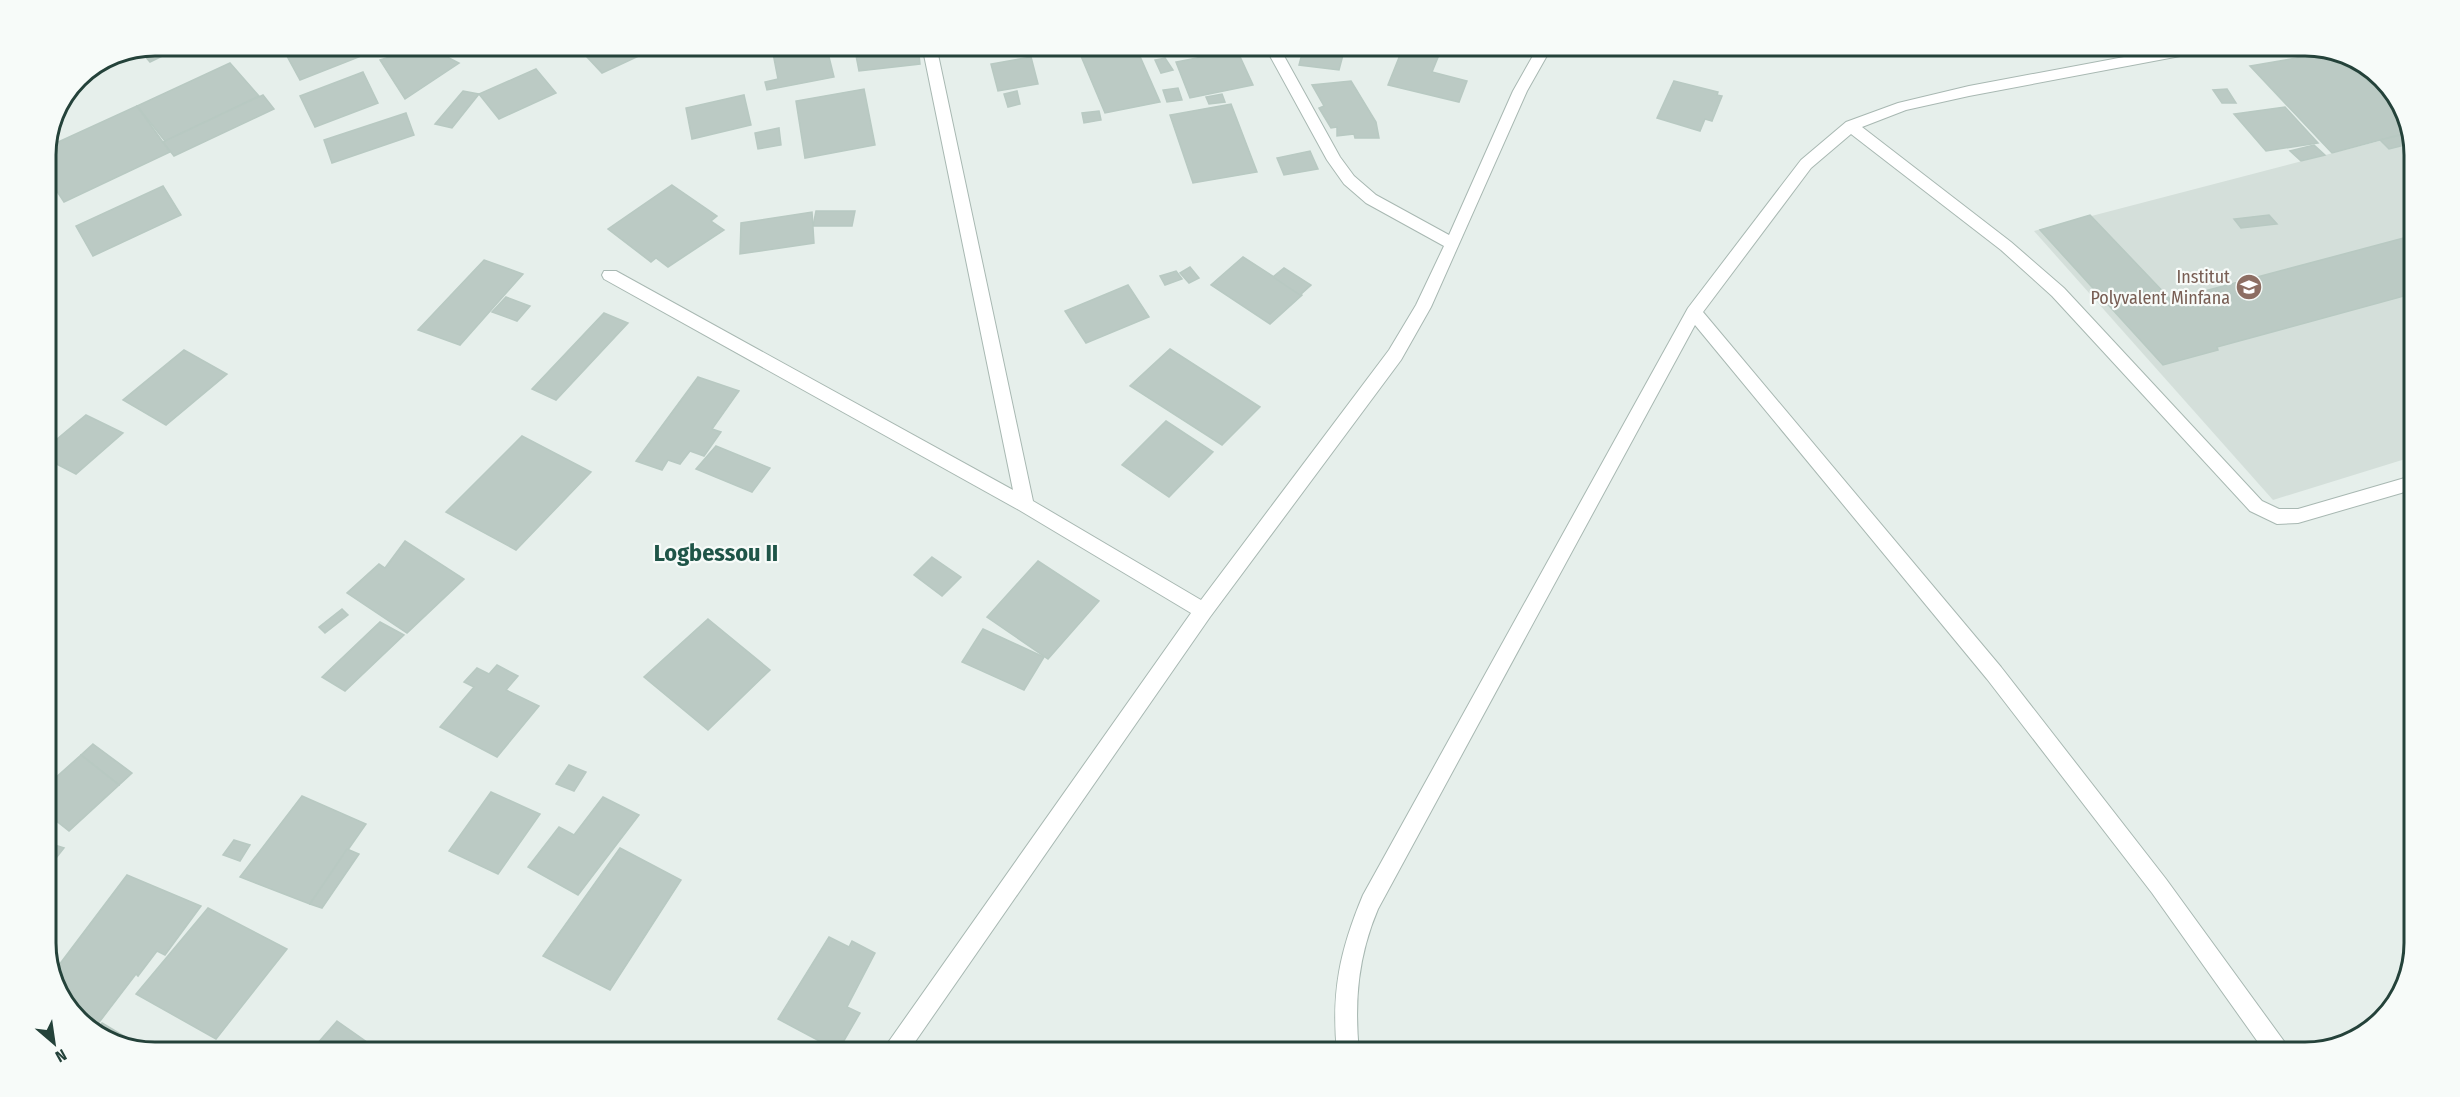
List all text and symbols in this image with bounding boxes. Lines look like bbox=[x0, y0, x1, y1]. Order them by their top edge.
place label: Institut Polyvalent Minfana bbox=[2090, 266, 2230, 309]
school or university icon: Institut Polyvalent Minfana bbox=[2234, 272, 2264, 302]
district label: Logbessou II bbox=[654, 539, 778, 567]
north arrow bbox=[24, 1013, 84, 1073]
text: N bbox=[52, 1045, 70, 1066]

